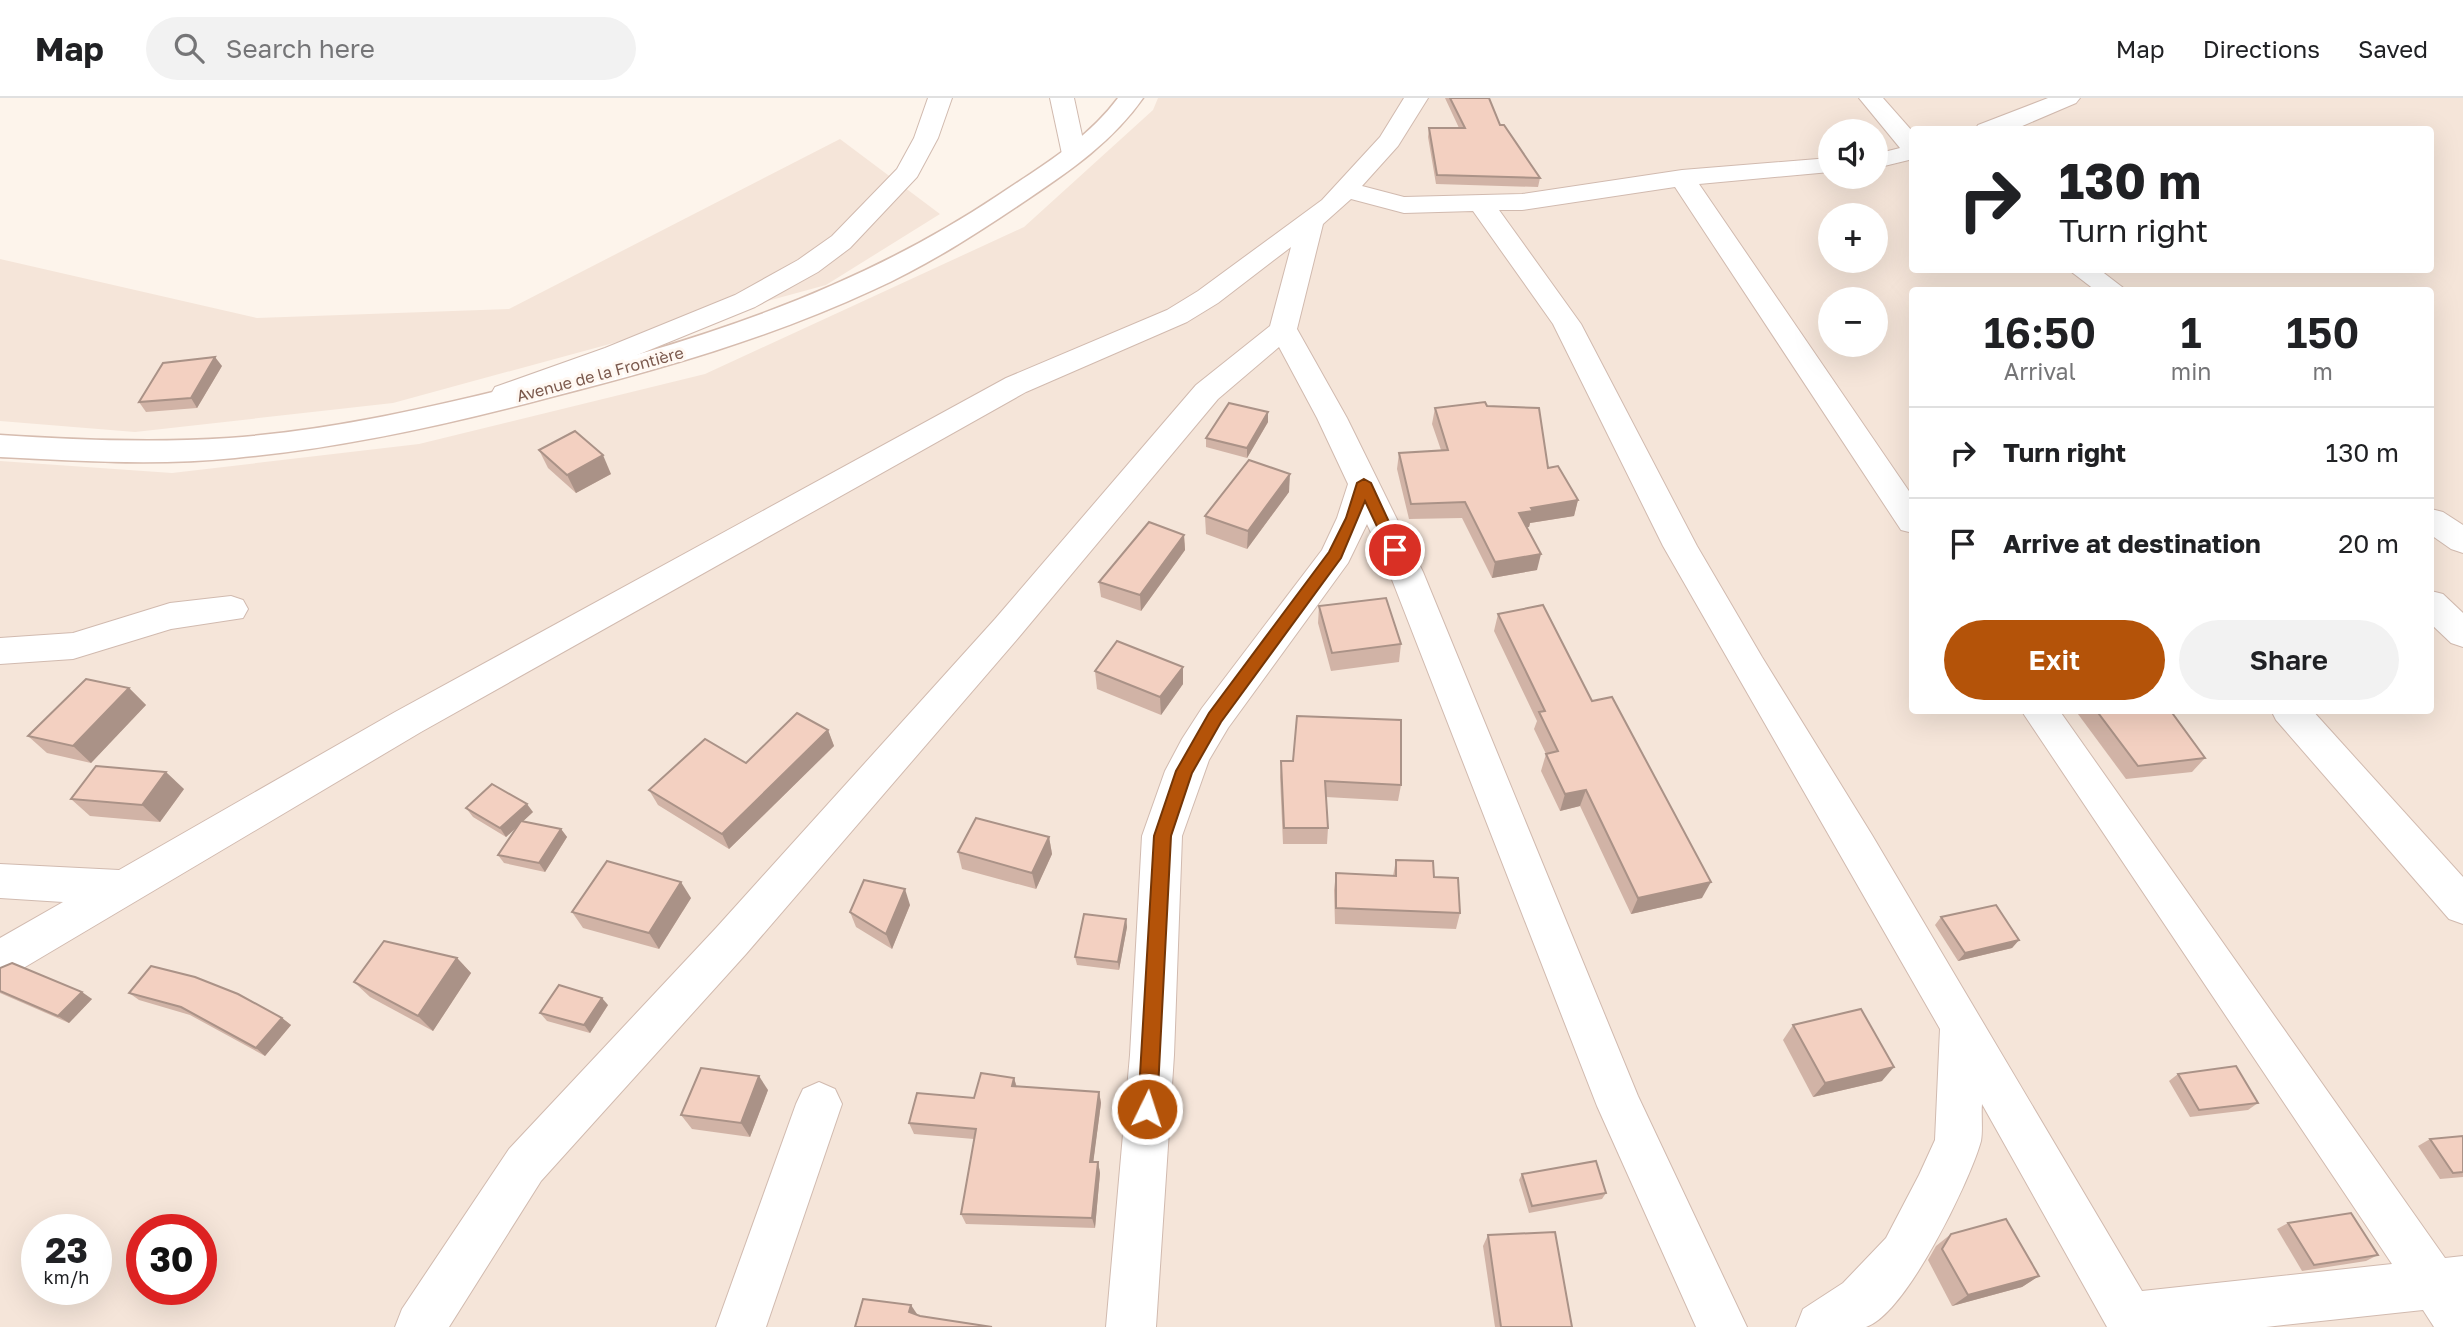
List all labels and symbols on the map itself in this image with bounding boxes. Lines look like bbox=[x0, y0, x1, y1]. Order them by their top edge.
street label: Avenue de la Frontière bbox=[514, 342, 686, 406]
pin bbox=[1365, 520, 1425, 580]
position arrow bbox=[1110, 1072, 1184, 1146]
speed limit sign: 30 bbox=[126, 1214, 217, 1305]

